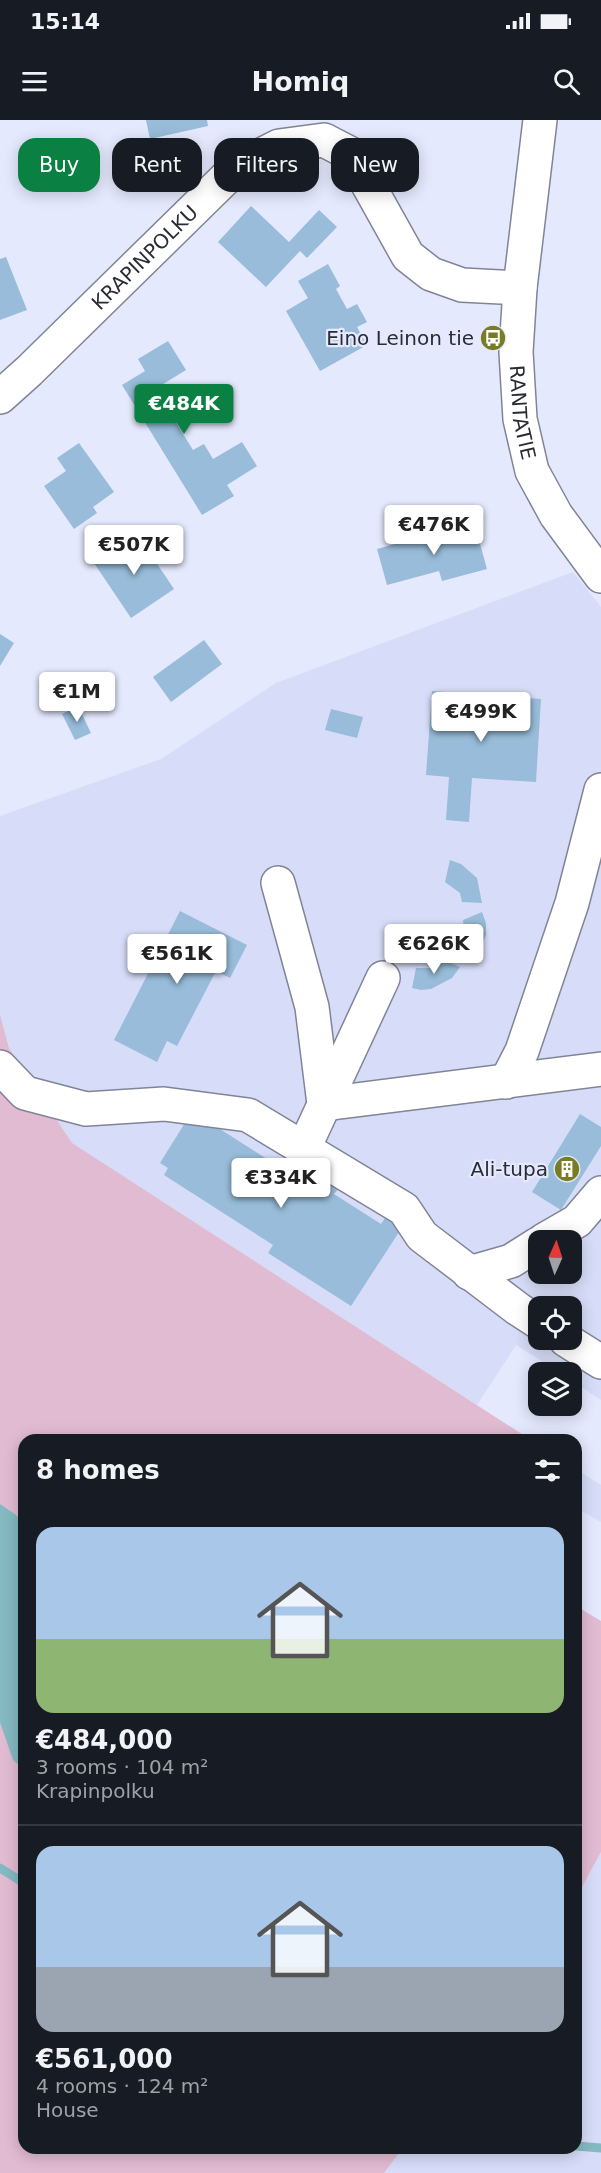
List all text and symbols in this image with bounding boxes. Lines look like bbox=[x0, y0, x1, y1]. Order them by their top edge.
text: 15:14 bbox=[30, 9, 100, 34]
icon: menu bbox=[18, 65, 51, 98]
icon: search bbox=[550, 65, 583, 98]
text: Homiq bbox=[252, 66, 349, 97]
chip: Buy bbox=[18, 138, 100, 192]
chip: Rent bbox=[112, 138, 202, 192]
chip: Filters bbox=[214, 138, 319, 192]
chip: New bbox=[331, 138, 419, 192]
street label: KRAPINPOLKU bbox=[87, 200, 203, 315]
bus stop icon: Eino Leinon tie bbox=[478, 323, 508, 353]
place label: Eino Leinon tie bbox=[326, 326, 474, 350]
street label: RANTATIE bbox=[505, 364, 541, 462]
pin: €484K bbox=[142, 384, 226, 435]
text: €484K bbox=[148, 391, 220, 415]
pin: €476K bbox=[392, 505, 476, 556]
text: €476K bbox=[398, 512, 470, 536]
pin: €507K bbox=[92, 525, 176, 576]
text: €507K bbox=[98, 532, 170, 556]
pin: €1M bbox=[48, 672, 106, 723]
text: €1M bbox=[53, 679, 101, 703]
pin: €499K bbox=[439, 692, 523, 743]
text: €499K bbox=[445, 699, 517, 723]
pin: €626K bbox=[392, 924, 476, 975]
text: €626K bbox=[398, 931, 470, 955]
pin: €561K bbox=[135, 934, 219, 985]
text: €561K bbox=[141, 941, 213, 965]
building icon: Ali-tupa bbox=[552, 1154, 582, 1184]
place label: Ali-tupa bbox=[471, 1157, 548, 1181]
pin: €334K bbox=[239, 1158, 323, 1209]
text: €334K bbox=[245, 1165, 317, 1189]
north arrow bbox=[528, 1230, 582, 1284]
map controls bbox=[528, 1230, 582, 1416]
button: locate bbox=[528, 1296, 582, 1350]
button: layers bbox=[528, 1362, 582, 1416]
icon: filters bbox=[531, 1454, 564, 1487]
text: 8 homes bbox=[36, 1455, 160, 1485]
icon: home bbox=[246, 1566, 354, 1674]
text: €484,000 bbox=[36, 1725, 173, 1755]
text: 3 rooms · 104 m² bbox=[36, 1755, 208, 1779]
text: Krapinpolku bbox=[36, 1779, 155, 1803]
icon: home bbox=[246, 1885, 354, 1993]
text: €561,000 bbox=[36, 2044, 173, 2074]
text: 4 rooms · 124 m² bbox=[36, 2074, 208, 2098]
text: House bbox=[36, 2098, 99, 2122]

